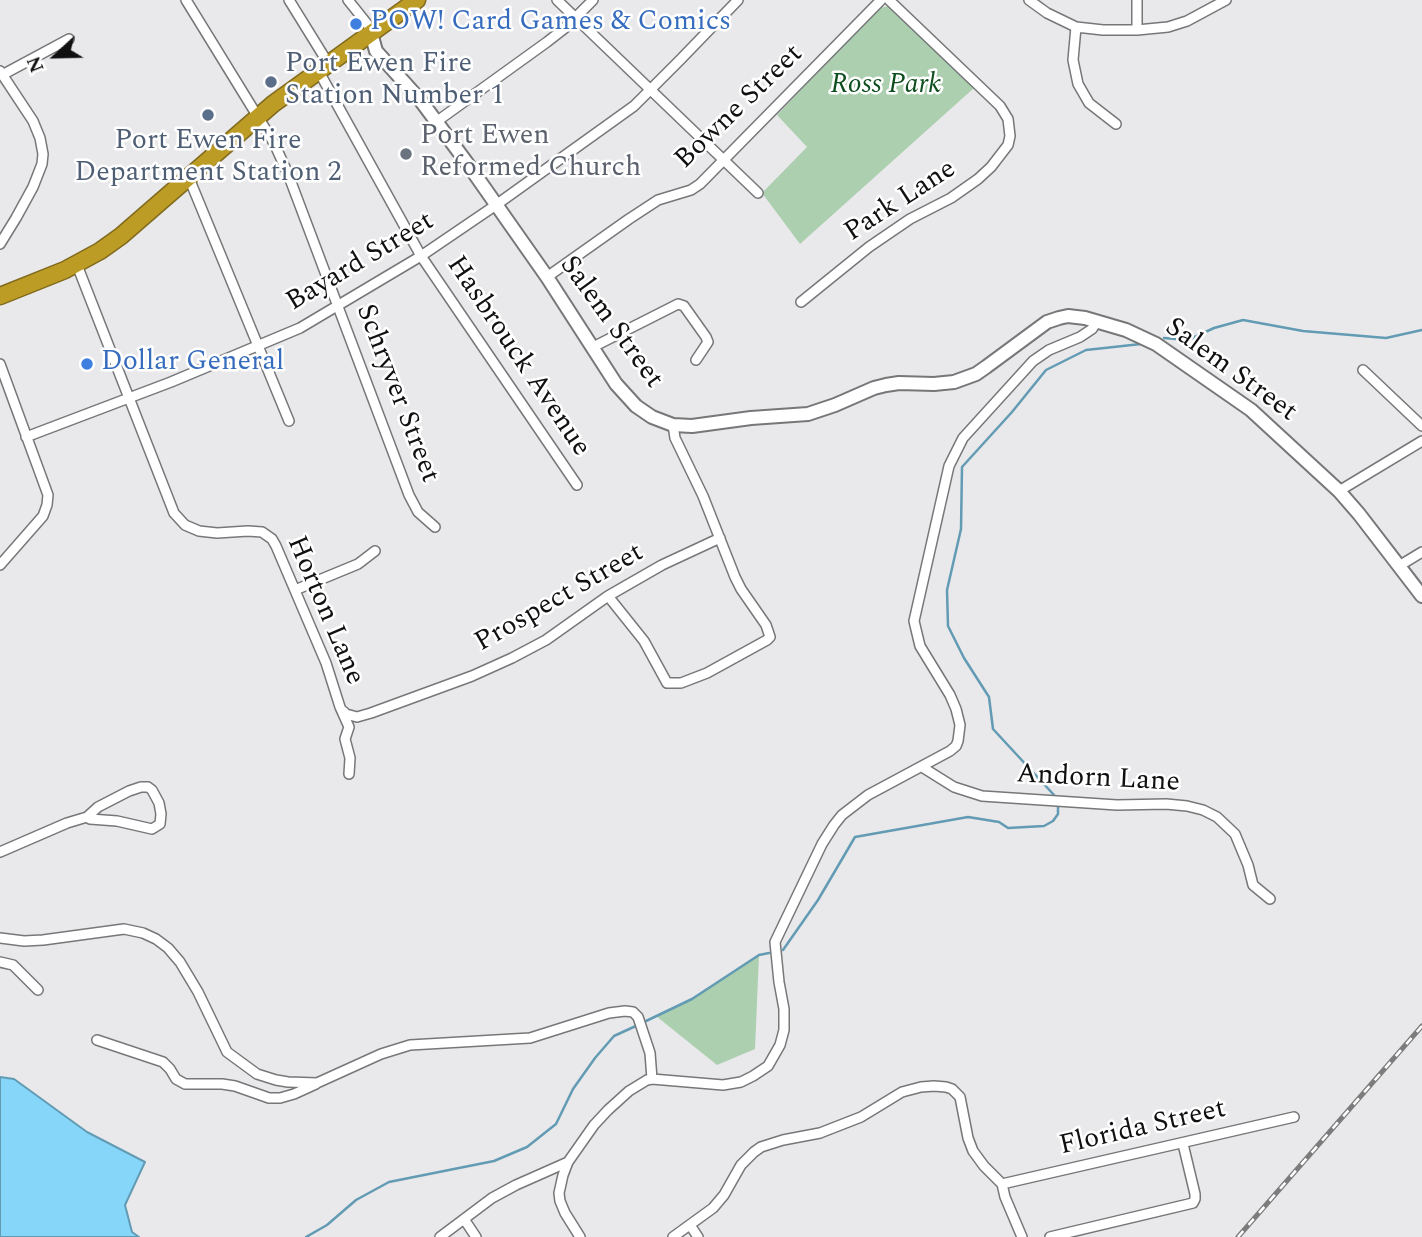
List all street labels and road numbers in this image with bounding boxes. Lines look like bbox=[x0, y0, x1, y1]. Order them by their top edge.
street label: Bowne Street bbox=[669, 39, 811, 177]
street label: Park Lane bbox=[839, 154, 963, 250]
street label: Bayard Street bbox=[281, 206, 441, 320]
street label: Hasbrouck Avenue bbox=[438, 250, 596, 464]
street label: Salem Street bbox=[551, 250, 669, 396]
street label: Schryver Street bbox=[347, 300, 445, 488]
street label: Salem Street bbox=[1157, 312, 1303, 430]
street label: Horton Lane bbox=[278, 531, 370, 691]
street label: Prospect Street bbox=[470, 537, 650, 661]
street label: Andorn Lane bbox=[1015, 759, 1181, 801]
street label: Florida Street bbox=[1057, 1094, 1229, 1164]

